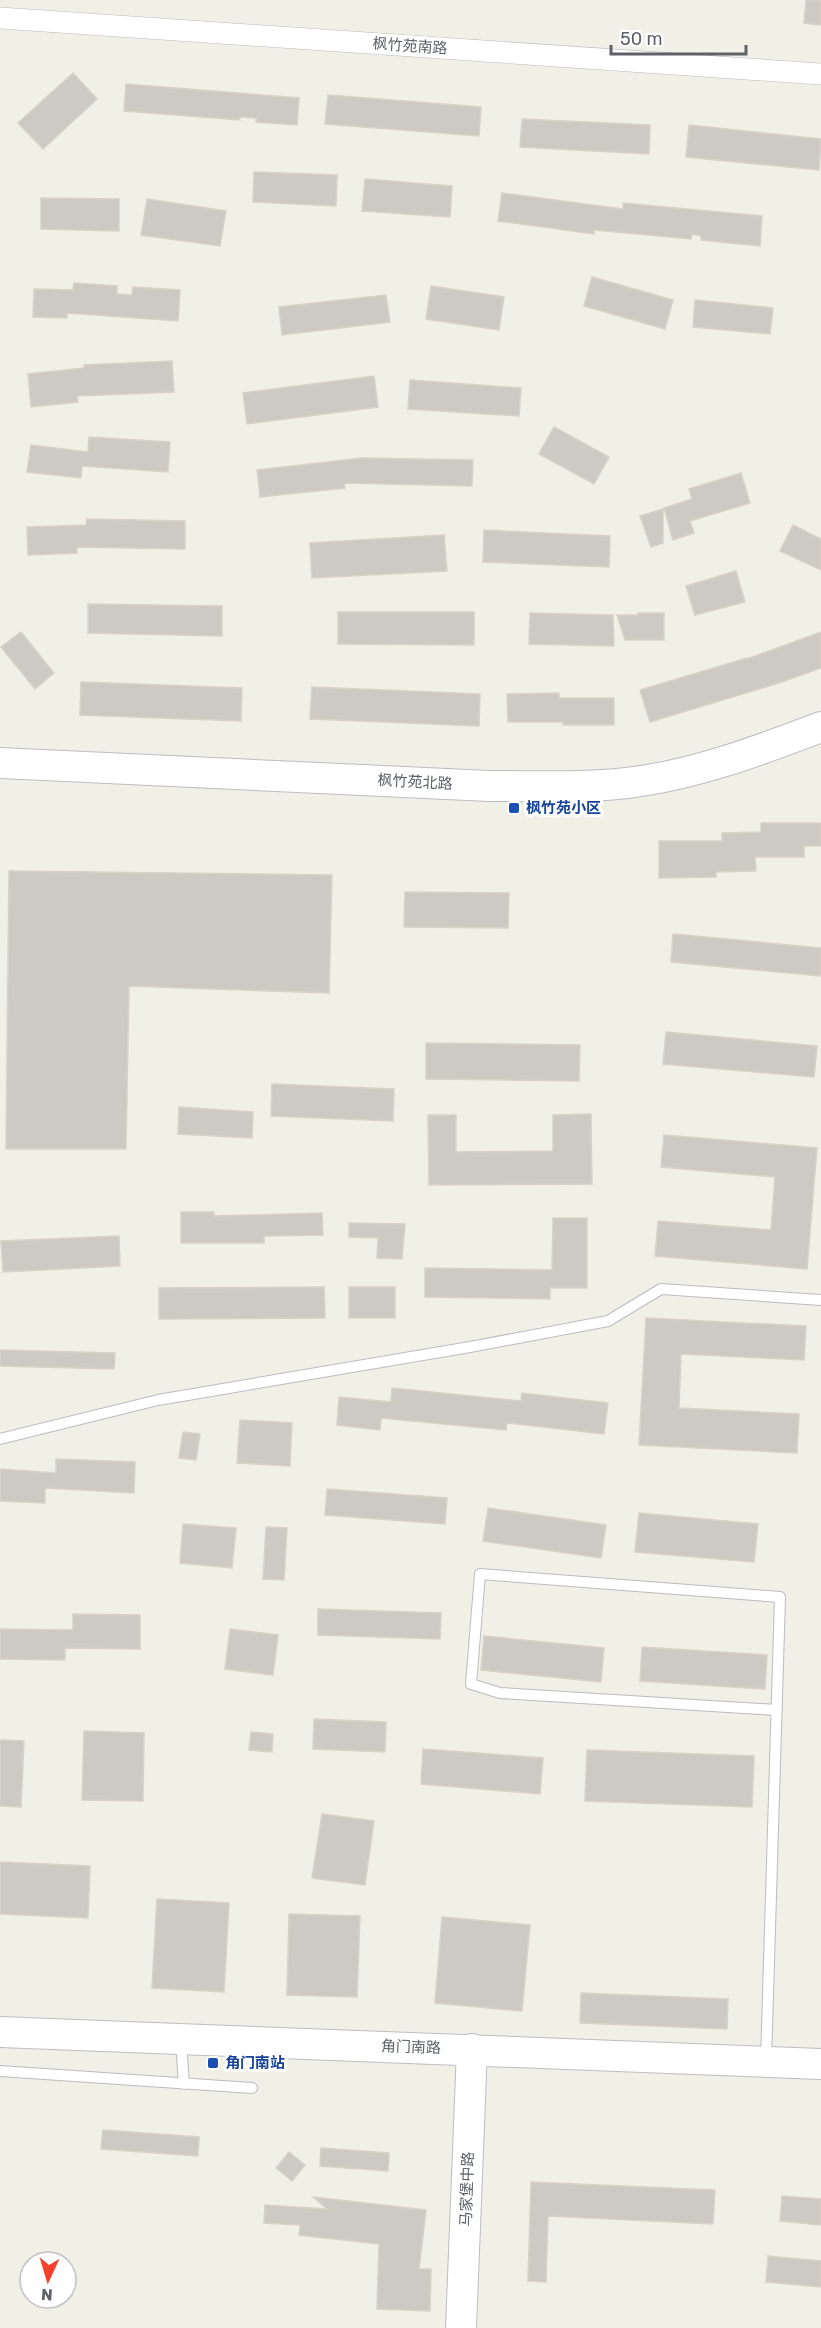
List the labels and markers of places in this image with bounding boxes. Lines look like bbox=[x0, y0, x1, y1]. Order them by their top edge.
place label: 枫竹苑小区 bbox=[526, 799, 601, 817]
marker: 枫竹苑小区 bbox=[507, 801, 521, 815]
place label: 角门南站 bbox=[225, 2054, 285, 2072]
marker: 角门南站 bbox=[206, 2056, 220, 2070]

